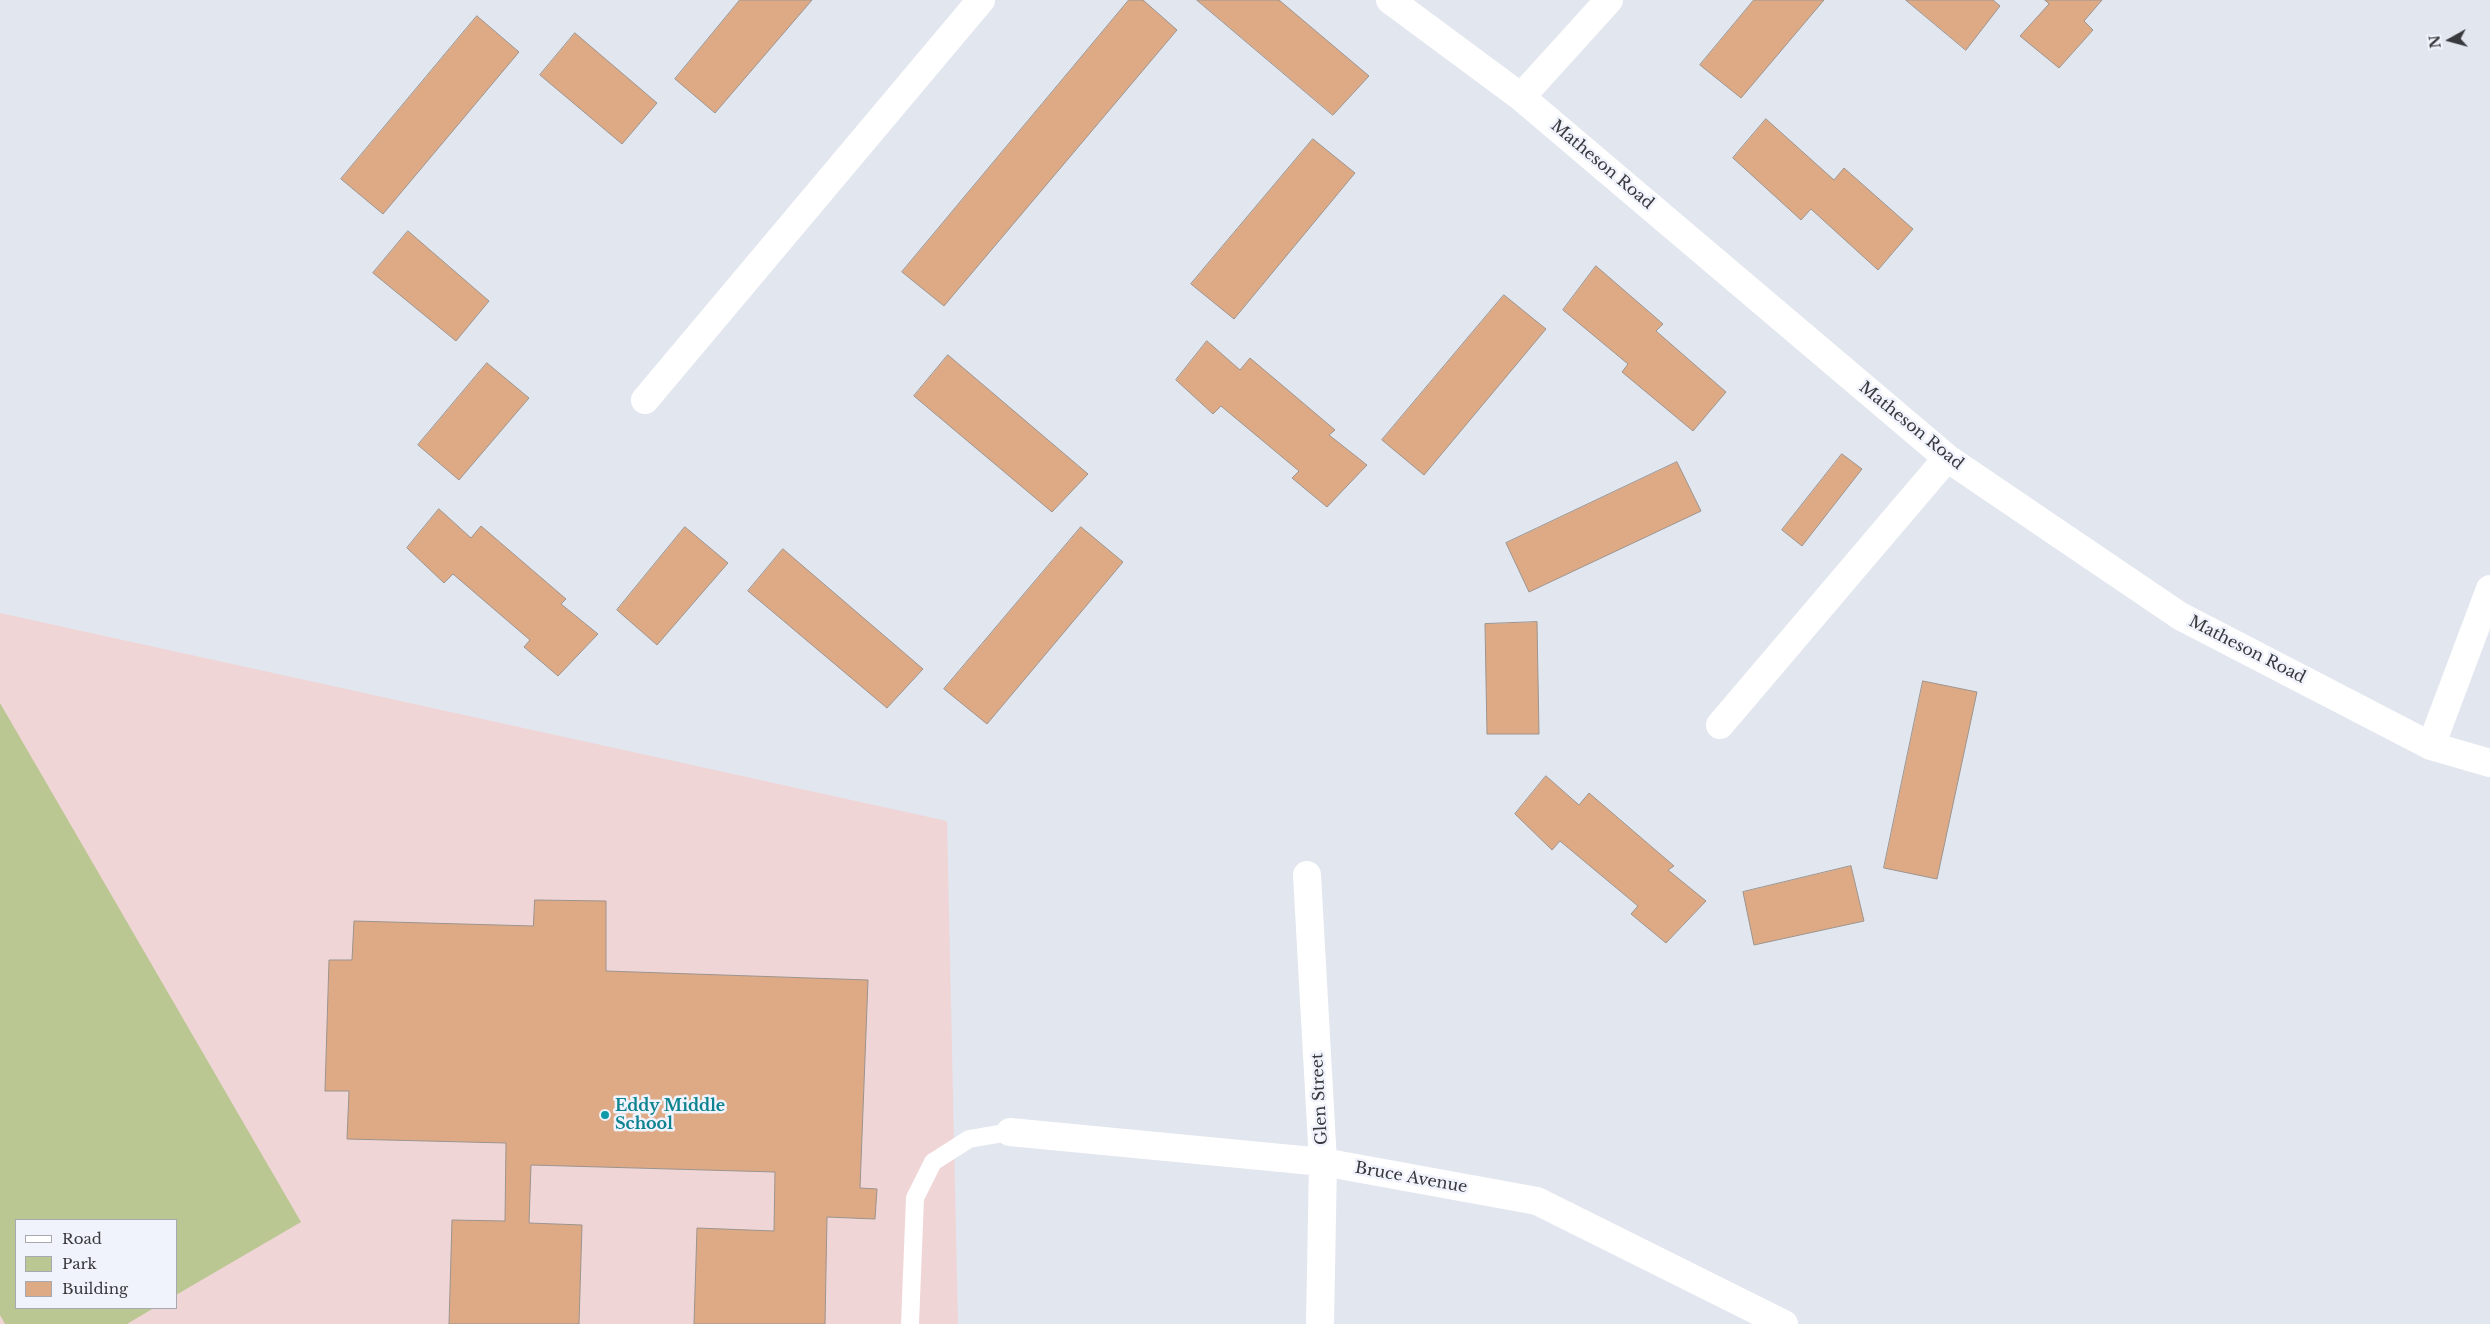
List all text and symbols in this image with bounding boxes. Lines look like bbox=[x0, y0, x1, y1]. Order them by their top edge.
north arrow bbox=[2425, 15, 2475, 65]
text: N bbox=[2425, 34, 2445, 49]
street label: Matheson Road bbox=[1547, 116, 1657, 214]
street label: Matheson Road bbox=[1855, 378, 1967, 474]
street label: Matheson Road bbox=[2185, 612, 2309, 688]
street label: Glen Street bbox=[1308, 1053, 1332, 1145]
place label: Eddy Middle School bbox=[615, 1096, 725, 1134]
marker: Eddy Middle School bbox=[599, 1109, 611, 1121]
street label: Bruce Avenue bbox=[1353, 1159, 1469, 1197]
legend bbox=[15, 1219, 178, 1309]
text: Road bbox=[62, 1229, 102, 1248]
text: Park bbox=[62, 1254, 97, 1273]
text: Building bbox=[62, 1279, 128, 1298]

